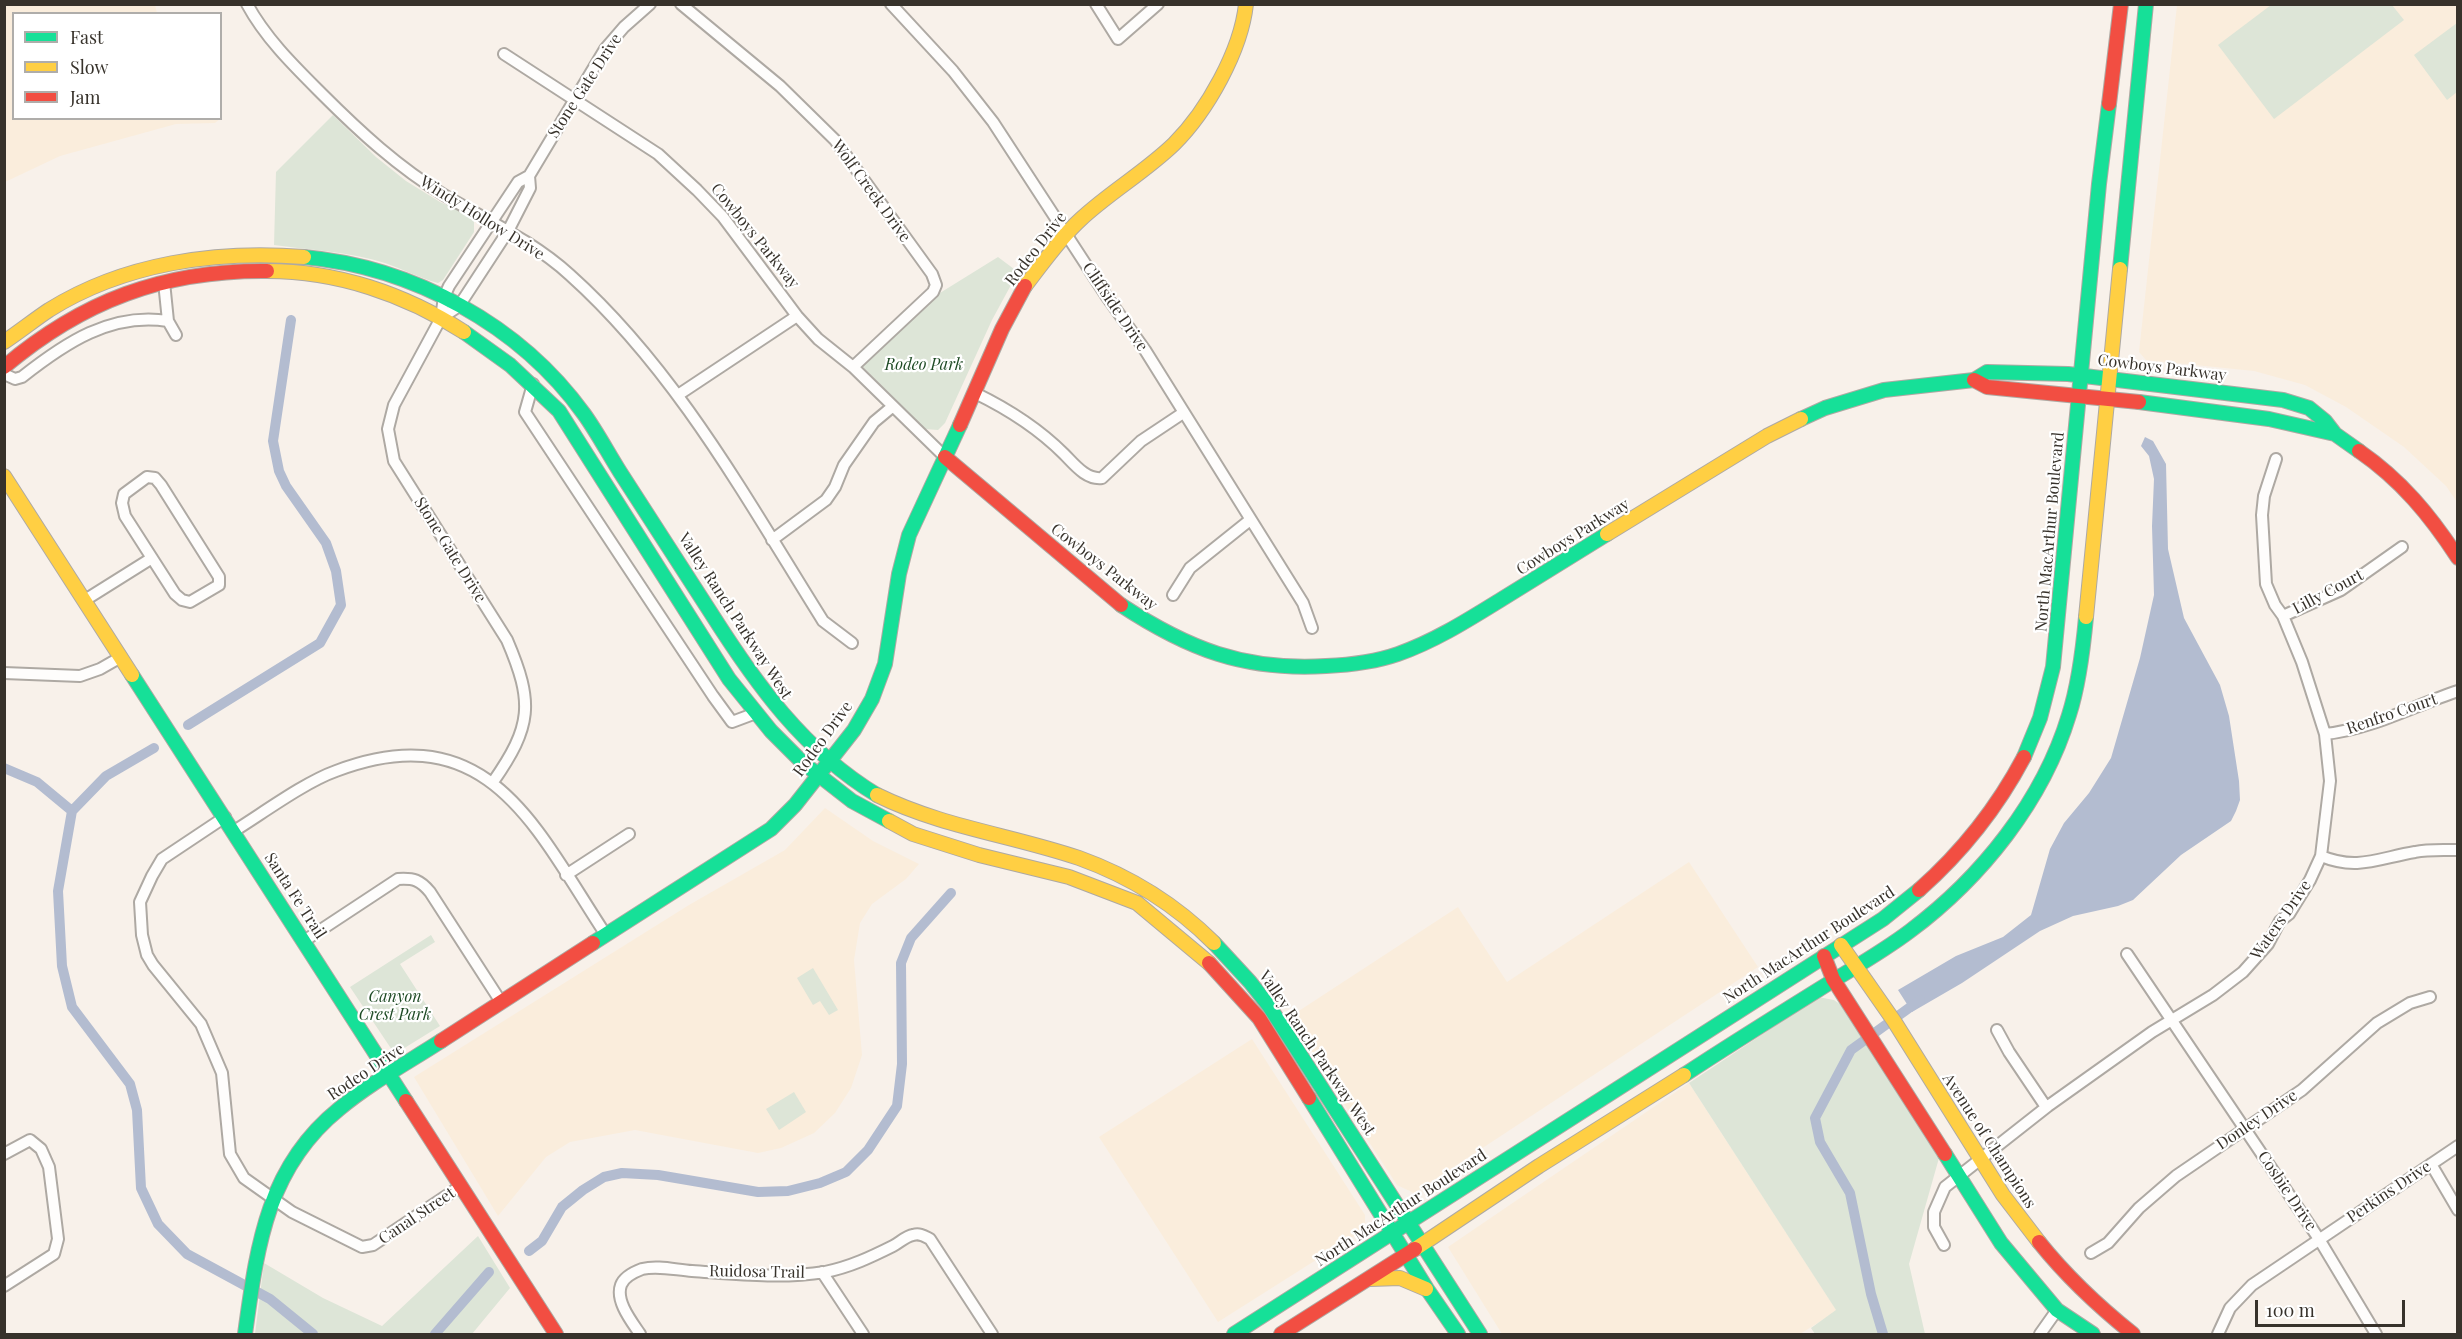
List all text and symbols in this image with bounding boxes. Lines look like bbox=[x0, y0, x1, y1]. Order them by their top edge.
legend bbox=[12, 12, 222, 120]
text: Fast bbox=[70, 25, 103, 49]
street label: Stone Gate Drive bbox=[544, 30, 626, 142]
text: Slow bbox=[70, 55, 108, 79]
text: Jam bbox=[70, 85, 100, 109]
street label: Wolf Creek Drive bbox=[827, 136, 915, 246]
street label: Windy Hollow Drive bbox=[416, 172, 548, 264]
street label: Cowboys Parkway bbox=[707, 180, 803, 292]
street label: Rodeo Drive bbox=[1001, 208, 1071, 290]
street label: Cliffside Drive bbox=[1078, 259, 1152, 355]
street label: Cowboys Parkway bbox=[2096, 351, 2228, 385]
park label: Rodeo Park bbox=[885, 355, 963, 375]
street label: North MacArthur Boulevard bbox=[2032, 431, 2068, 633]
street label: Stone Gate Drive bbox=[410, 494, 490, 606]
street label: Cowboys Parkway bbox=[1513, 494, 1633, 580]
street label: Cowboys Parkway bbox=[1047, 520, 1161, 614]
street label: Valley Ranch Parkway West bbox=[674, 529, 796, 703]
street label: Lilly Court bbox=[2289, 565, 2367, 619]
street label: Renfro Court bbox=[2344, 690, 2440, 738]
street label: Rodeo Drive bbox=[789, 698, 857, 780]
street label: Santa Fe Trail bbox=[260, 849, 330, 943]
street label: Waters Drive bbox=[2247, 876, 2315, 964]
street label: North MacArthur Boulevard bbox=[1720, 882, 1898, 1008]
street label: Valley Ranch Parkway West bbox=[1255, 967, 1379, 1139]
park label: Canyon Crest Park bbox=[359, 987, 431, 1025]
street label: Rodeo Drive bbox=[324, 1039, 408, 1105]
street label: Avenue of Champions bbox=[1938, 1070, 2040, 1212]
street label: Donley Drive bbox=[2213, 1086, 2301, 1154]
street label: North MacArthur Boulevard bbox=[1312, 1145, 1490, 1271]
street label: Cosbie Drive bbox=[2253, 1148, 2321, 1234]
street label: Perkins Drive bbox=[2343, 1157, 2435, 1227]
street label: Canal Street bbox=[375, 1183, 459, 1249]
street label: Ruidosa Trail bbox=[709, 1262, 805, 1282]
scale bar bbox=[2258, 1288, 2408, 1326]
text: 100 m bbox=[2266, 1298, 2315, 1322]

